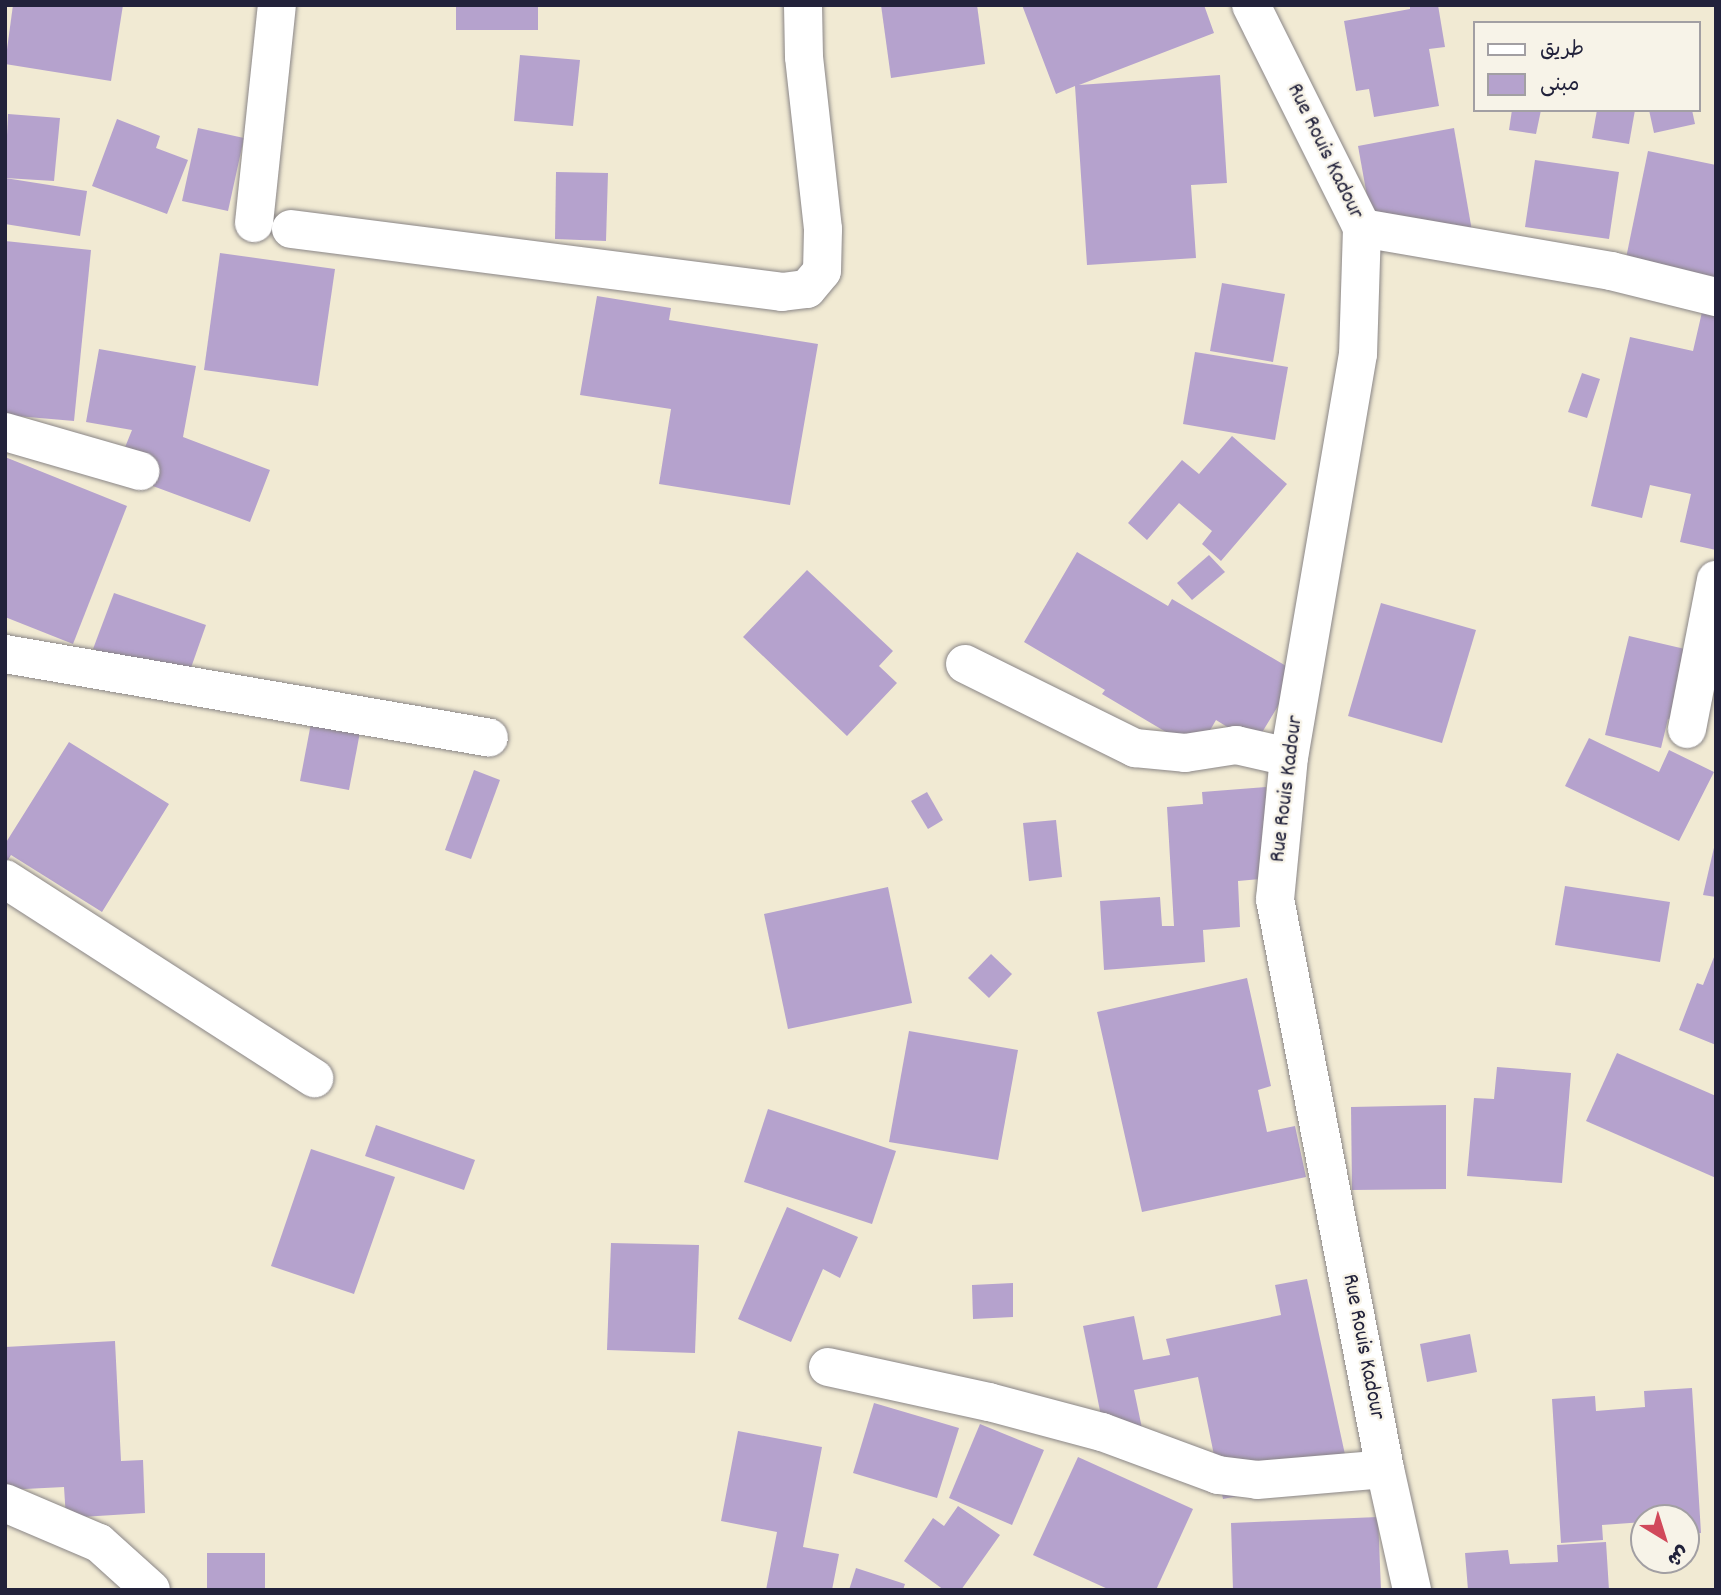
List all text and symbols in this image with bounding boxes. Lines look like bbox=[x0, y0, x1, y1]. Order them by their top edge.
legend bbox=[1472, 21, 1700, 112]
text: طريق bbox=[1540, 36, 1584, 66]
text: مبنى bbox=[1540, 71, 1579, 101]
street label: Rue Rouis Kadour bbox=[1279, 79, 1369, 225]
street label: Rue Rouis Kadour bbox=[1265, 714, 1311, 864]
street label: Rue Rouis Kadour bbox=[1334, 1272, 1390, 1422]
north arrow bbox=[1630, 1504, 1700, 1574]
text: ش bbox=[1660, 1537, 1694, 1571]

